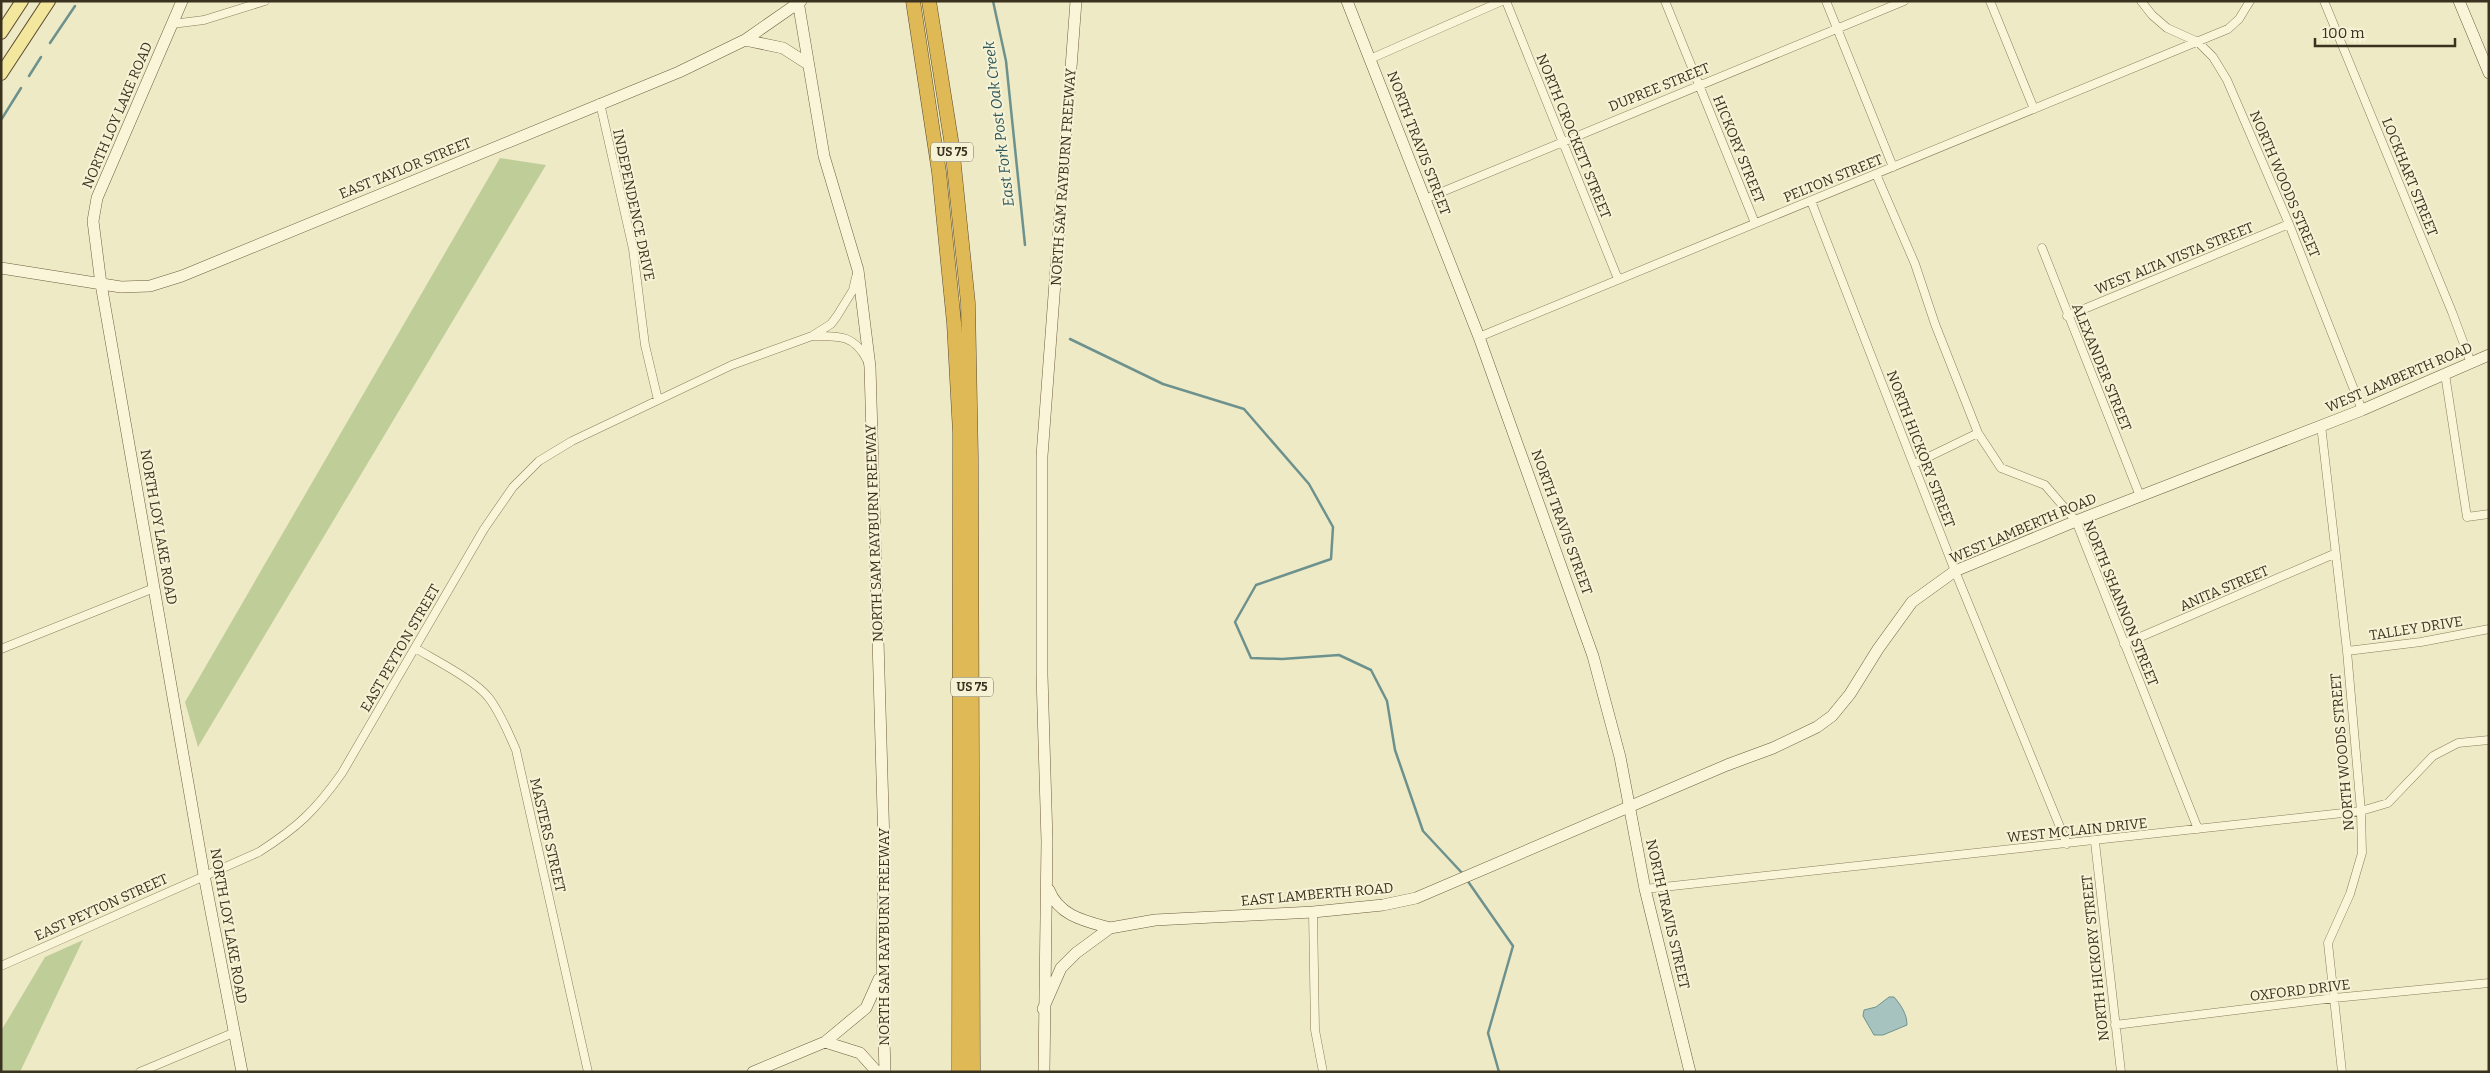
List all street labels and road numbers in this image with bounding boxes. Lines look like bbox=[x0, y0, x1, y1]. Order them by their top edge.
street label: NORTH LOY LAKE ROAD bbox=[79, 39, 156, 191]
street label: NORTH CROCKETT STREET bbox=[1533, 51, 1614, 221]
street label: DUPREE STREET bbox=[1606, 59, 1712, 116]
street label: NORTH SAM RAYBURN FREEWAY bbox=[1047, 68, 1080, 286]
street label: NORTH TRAVIS STREET bbox=[1383, 69, 1454, 218]
street label: HICKORY STREET bbox=[1709, 93, 1768, 206]
street label: NORTH WOODS STREET bbox=[2246, 108, 2323, 260]
street label: LOCKHART STREET bbox=[2378, 115, 2441, 239]
street label: INDEPENDENCE DRIVE bbox=[609, 128, 658, 283]
street label: EAST TAYLOR STREET bbox=[337, 134, 474, 203]
road number: US 75 bbox=[931, 142, 973, 162]
street label: PELTON STREET bbox=[1781, 151, 1885, 206]
street label: WEST ALTA VISTA STREET bbox=[2092, 219, 2256, 298]
street label: ALEXANDER STREET bbox=[2068, 301, 2135, 434]
street label: WEST LAMBERTH ROAD bbox=[2323, 339, 2475, 416]
street label: NORTH HICKORY STREET bbox=[1883, 368, 1958, 530]
street label: NORTH SAM RAYBURN FREEWAY bbox=[862, 424, 887, 642]
street label: NORTH TRAVIS STREET bbox=[1527, 447, 1596, 597]
street label: NORTH LOY LAKE ROAD bbox=[136, 448, 181, 606]
street label: WEST LAMBERTH ROAD bbox=[1947, 490, 2099, 567]
street label: NORTH SHANNON STREET bbox=[2079, 518, 2162, 688]
street label: ANITA STREET bbox=[2177, 562, 2271, 615]
street label: EAST PEYTON STREET bbox=[357, 582, 444, 715]
street label: TALLEY DRIVE bbox=[2368, 613, 2464, 644]
street label: NORTH WOODS STREET bbox=[2327, 673, 2358, 831]
road number: US 75 bbox=[951, 678, 993, 696]
street label: MASTERS STREET bbox=[526, 776, 569, 894]
street label: WEST MCLAIN DRIVE bbox=[2006, 815, 2148, 846]
street label: NORTH SAM RAYBURN FREEWAY bbox=[876, 828, 893, 1046]
street label: NORTH TRAVIS STREET bbox=[1642, 838, 1693, 991]
street label: NORTH LOY LAKE ROAD bbox=[206, 847, 251, 1005]
street label: EAST PEYTON STREET bbox=[32, 870, 171, 945]
street label: NORTH HICKORY STREET bbox=[2078, 874, 2113, 1042]
street label: EAST LAMBERTH ROAD bbox=[1240, 879, 1394, 910]
street label: OXFORD DRIVE bbox=[2249, 976, 2351, 1005]

